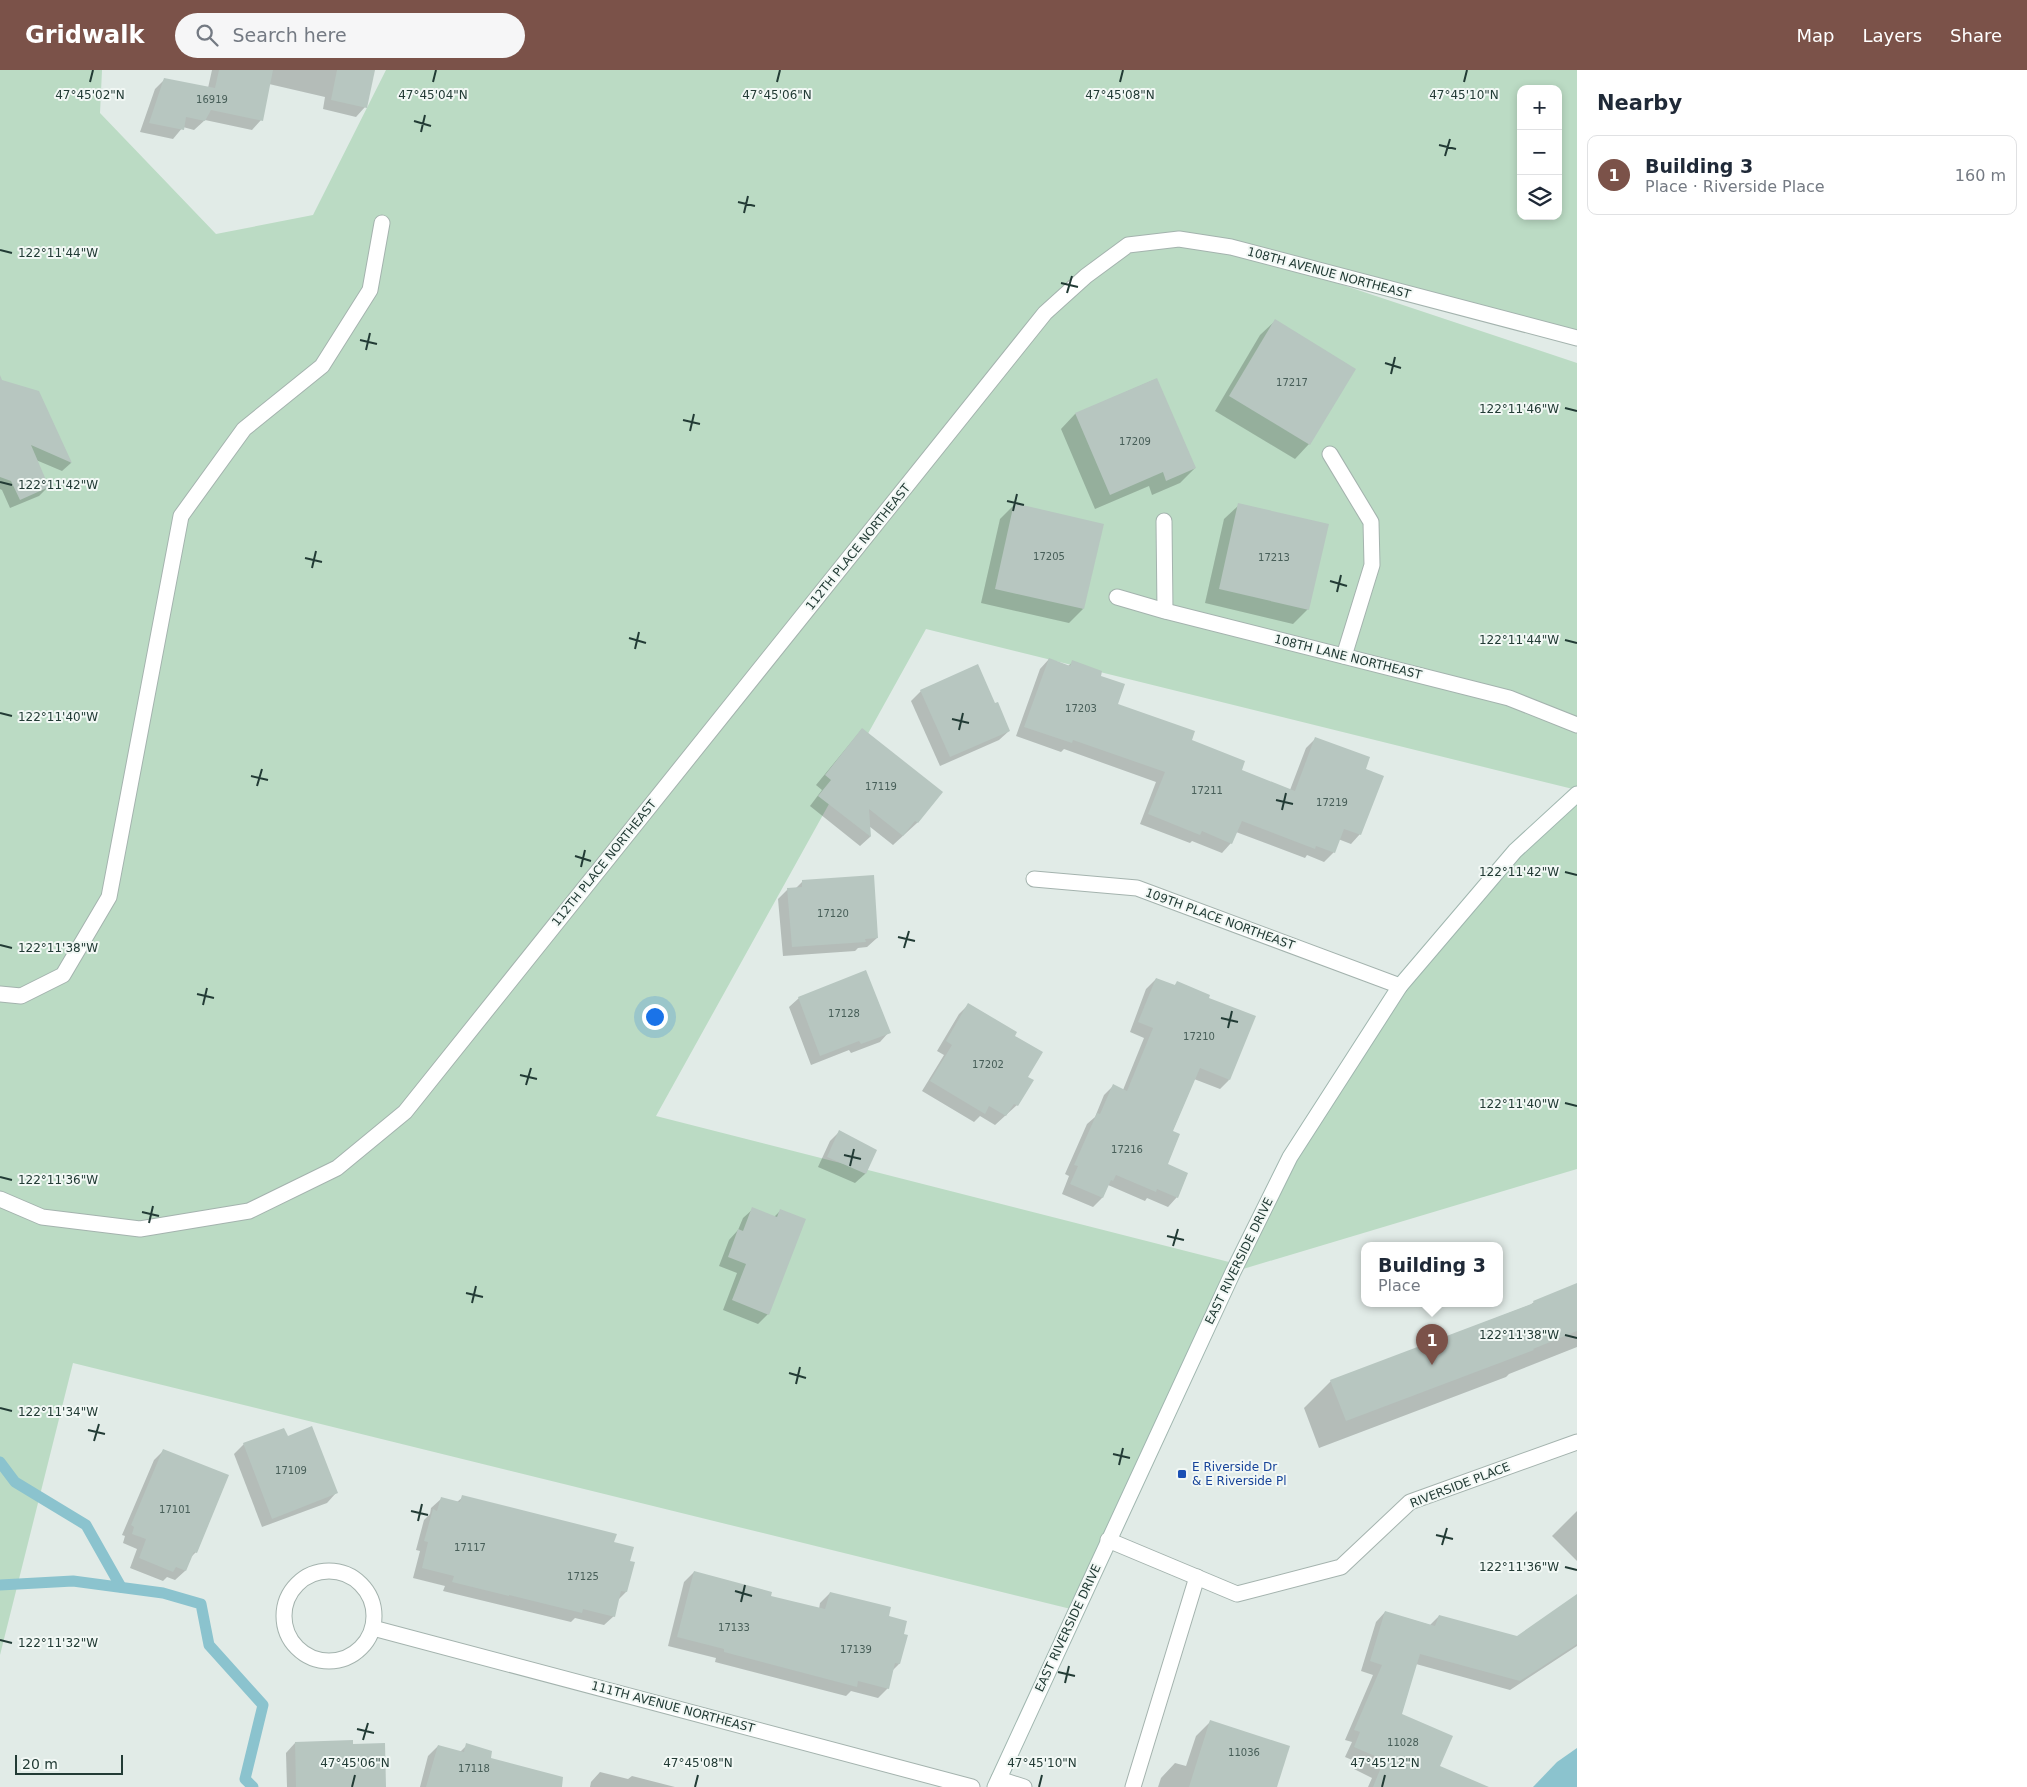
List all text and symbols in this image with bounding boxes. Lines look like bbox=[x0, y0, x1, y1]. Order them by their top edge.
search box bbox=[175, 13, 525, 58]
text: Gridwalk bbox=[25, 21, 145, 49]
icon: search bbox=[193, 21, 221, 49]
text: Search here bbox=[233, 24, 347, 46]
text: Map bbox=[1796, 25, 1834, 46]
text: Layers bbox=[1862, 25, 1922, 46]
text: Share bbox=[1950, 25, 2002, 46]
map controls bbox=[1517, 85, 1562, 220]
button: + bbox=[1517, 85, 1562, 130]
text: 47°45'02"N bbox=[55, 88, 125, 102]
text: 47°45'04"N bbox=[398, 88, 468, 102]
text: 47°45'06"N bbox=[742, 88, 812, 102]
text: 47°45'08"N bbox=[1085, 88, 1155, 102]
text: 47°45'10"N bbox=[1429, 88, 1499, 102]
text: Nearby bbox=[1597, 91, 1682, 115]
house number: 16919 bbox=[196, 94, 228, 105]
button: − bbox=[1517, 130, 1562, 175]
text: Building 3 bbox=[1645, 155, 1753, 177]
text: 1 bbox=[1608, 166, 1620, 185]
text: 160 m bbox=[1955, 166, 2006, 185]
button: layers bbox=[1517, 175, 1562, 220]
text: Place · Riverside Place bbox=[1645, 177, 1825, 196]
street label: 108TH AVENUE NORTHEAST bbox=[1246, 244, 1413, 302]
text: 122°11'44"W bbox=[18, 246, 98, 260]
house number: 17217 bbox=[1276, 377, 1308, 388]
text: 122°11'46"W bbox=[1479, 402, 1559, 416]
house number: 17209 bbox=[1119, 436, 1151, 447]
text: 122°11'42"W bbox=[18, 478, 98, 492]
street label: 112TH PLACE NORTHEAST bbox=[803, 481, 914, 613]
house number: 17205 bbox=[1033, 551, 1065, 562]
house number: 17213 bbox=[1258, 552, 1290, 563]
street label: 108TH LANE NORTHEAST bbox=[1273, 632, 1424, 682]
text: 122°11'44"W bbox=[1479, 633, 1559, 647]
house number: 17203 bbox=[1065, 703, 1097, 714]
text: 122°11'40"W bbox=[18, 710, 98, 724]
house number: 17119 bbox=[865, 781, 897, 792]
house number: 17211 bbox=[1191, 785, 1223, 796]
street label: 112TH PLACE NORTHEAST bbox=[549, 797, 660, 929]
house number: 17219 bbox=[1316, 797, 1348, 808]
text: 122°11'42"W bbox=[1479, 865, 1559, 879]
street label: 109TH PLACE NORTHEAST bbox=[1143, 885, 1297, 953]
house number: 17120 bbox=[817, 908, 849, 919]
text: 122°11'38"W bbox=[18, 941, 98, 955]
your location bbox=[642, 1004, 668, 1030]
house number: 17128 bbox=[828, 1008, 860, 1019]
house number: 17210 bbox=[1183, 1031, 1215, 1042]
house number: 17202 bbox=[972, 1059, 1004, 1070]
text: 122°11'40"W bbox=[1479, 1097, 1559, 1111]
house number: 17216 bbox=[1111, 1144, 1143, 1155]
text: 122°11'36"W bbox=[18, 1173, 98, 1187]
street label: EAST RIVERSIDE DRIVE bbox=[1202, 1195, 1276, 1327]
popup bbox=[1361, 1242, 1503, 1307]
text: Building 3 bbox=[1378, 1254, 1486, 1276]
text: Place bbox=[1378, 1276, 1420, 1295]
pin: 1 bbox=[1416, 1324, 1448, 1365]
text: 122°11'38"W bbox=[1479, 1328, 1559, 1342]
text: 122°11'34"W bbox=[18, 1405, 98, 1419]
street label: RIVERSIDE PLACE bbox=[1408, 1459, 1512, 1511]
place label: E Riverside Dr & E Riverside Pl bbox=[1192, 1460, 1287, 1488]
house number: 17109 bbox=[275, 1465, 307, 1476]
marker: E Riverside Dr & E Riverside Pl bbox=[1176, 1468, 1188, 1480]
house number: 17101 bbox=[159, 1504, 191, 1515]
house number: 17117 bbox=[454, 1542, 486, 1553]
text: 122°11'36"W bbox=[1479, 1560, 1559, 1574]
street label: EAST RIVERSIDE DRIVE bbox=[1032, 1562, 1104, 1694]
house number: 17125 bbox=[567, 1571, 599, 1582]
house number: 17133 bbox=[718, 1622, 750, 1633]
text: 122°11'32"W bbox=[18, 1636, 98, 1650]
house number: 17139 bbox=[840, 1644, 872, 1655]
street label: 111TH AVENUE NORTHEAST bbox=[590, 1678, 757, 1736]
house number: 11028 bbox=[1387, 1737, 1419, 1748]
house number: 11036 bbox=[1228, 1747, 1260, 1758]
scale bar bbox=[15, 1752, 122, 1775]
text: 20 m bbox=[22, 1756, 58, 1772]
text: 47°45'06"N bbox=[320, 1756, 390, 1770]
text: 47°45'08"N bbox=[663, 1756, 733, 1770]
text: 47°45'10"N bbox=[1007, 1756, 1077, 1770]
text: 47°45'12"N bbox=[1350, 1756, 1420, 1770]
house number: 17118 bbox=[458, 1763, 490, 1774]

